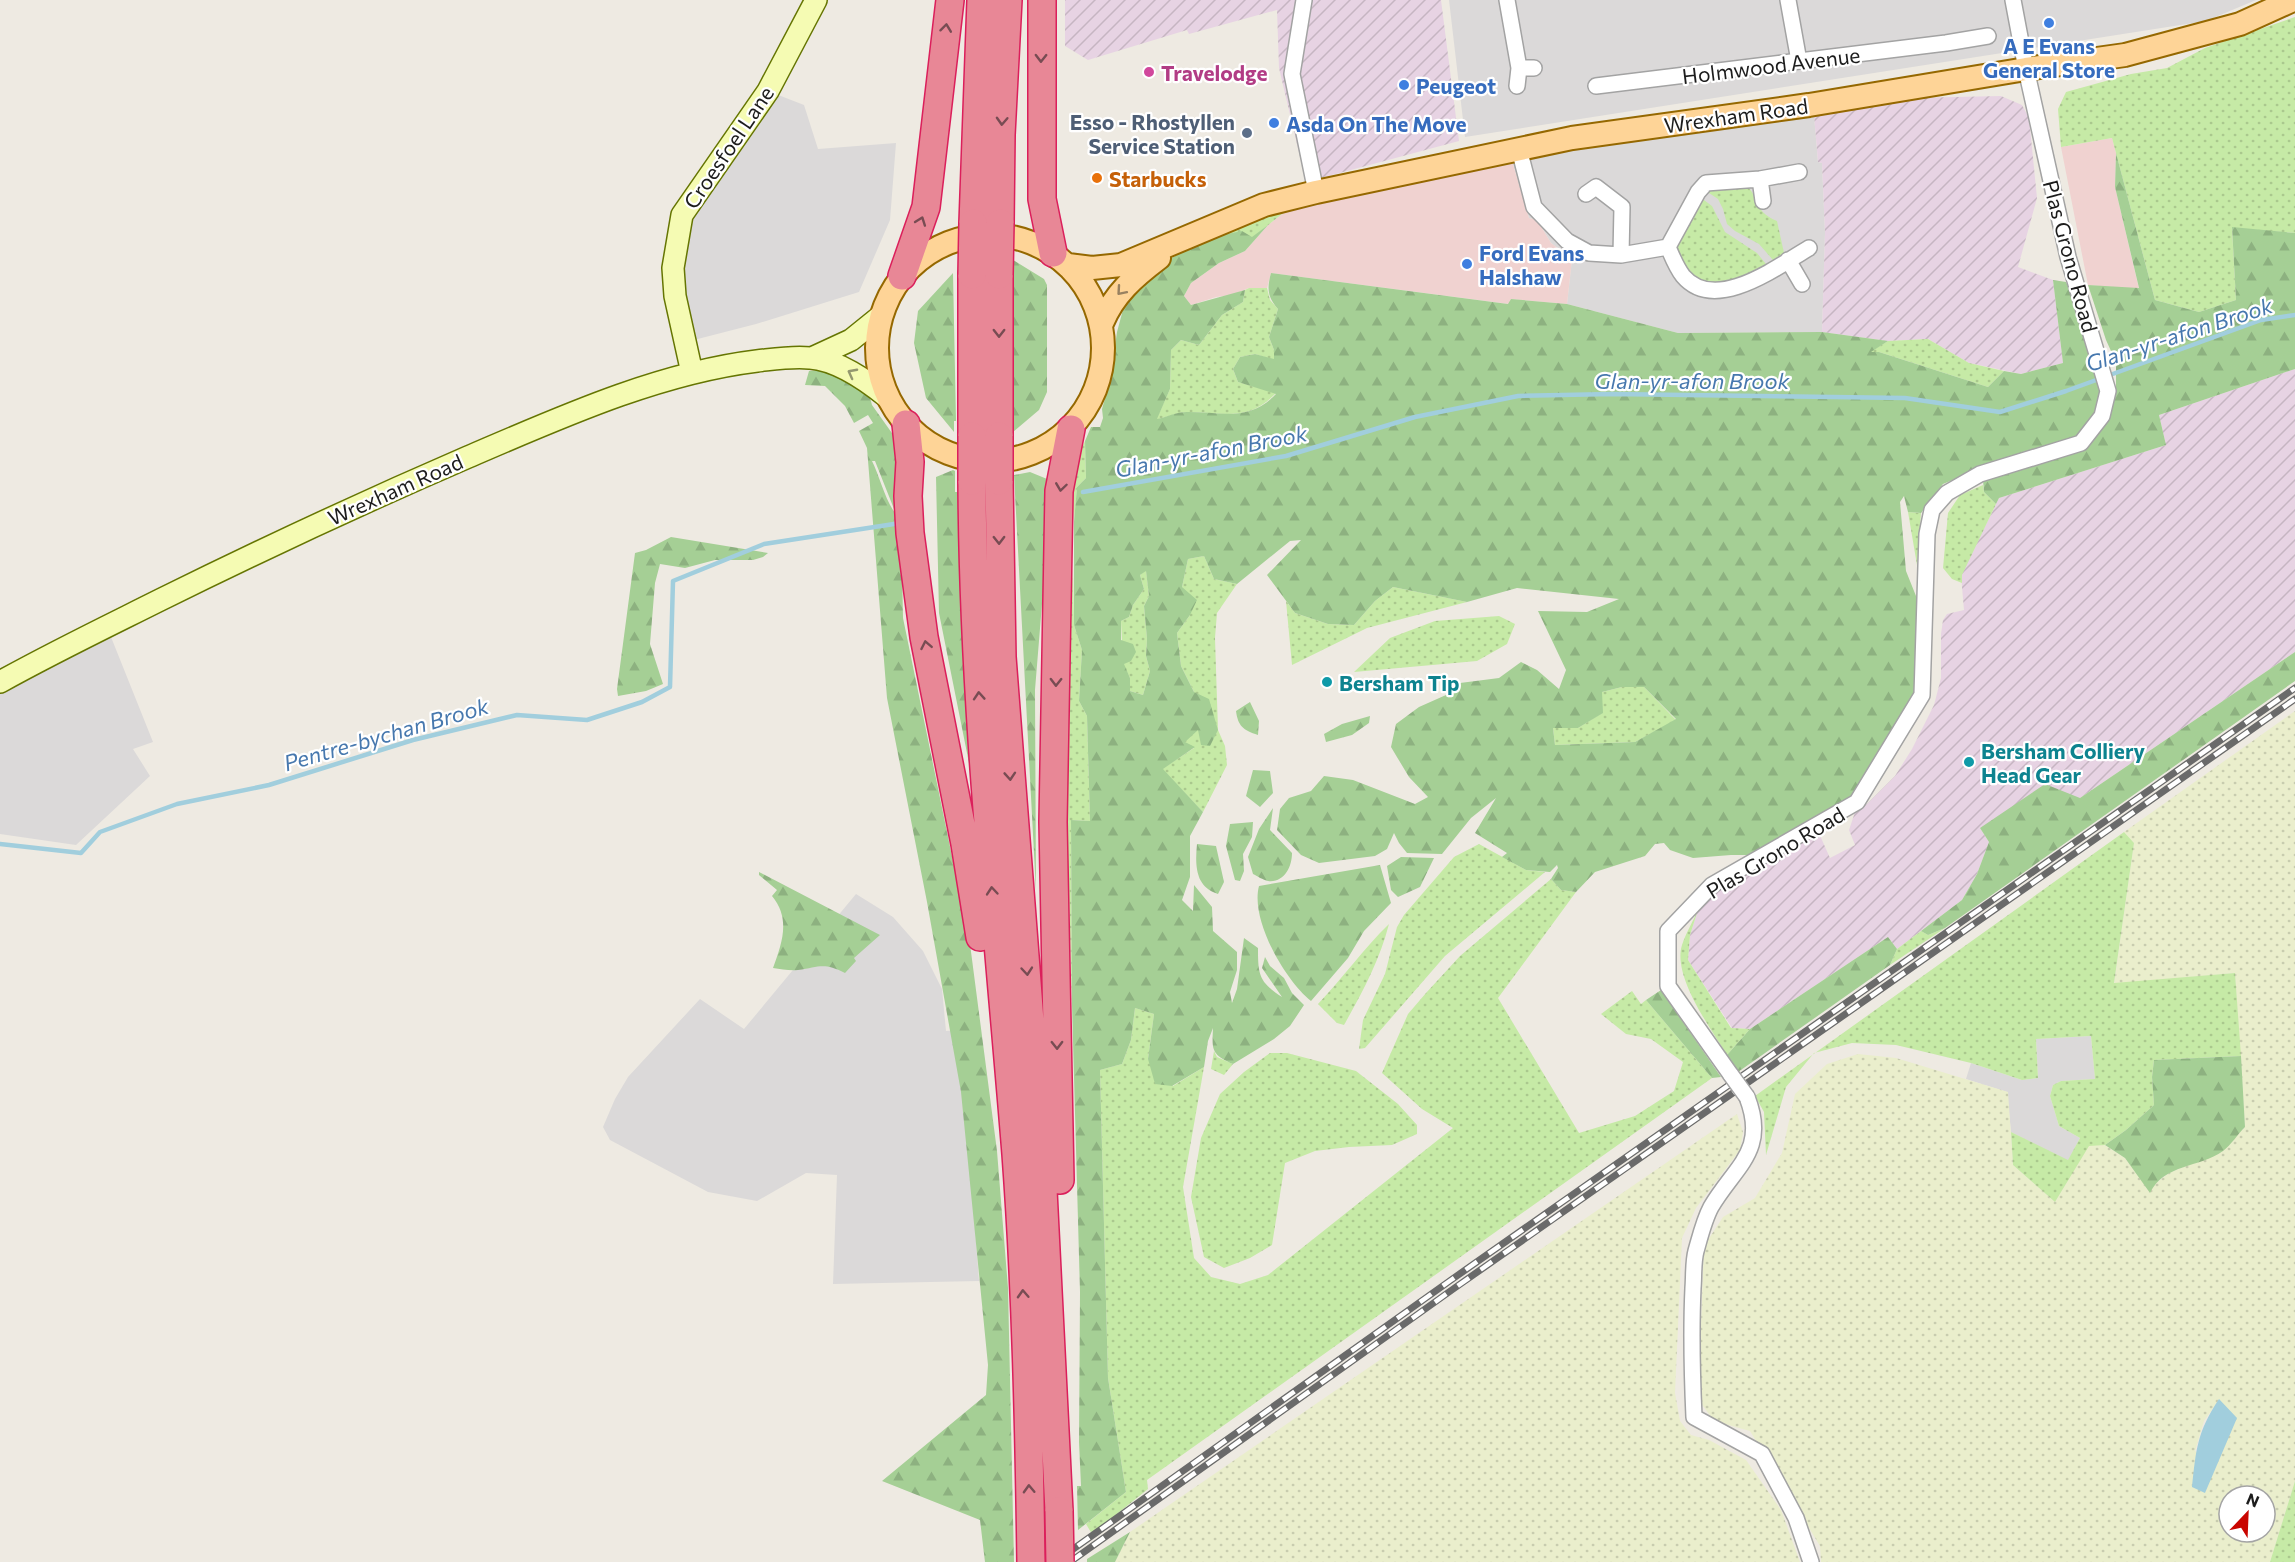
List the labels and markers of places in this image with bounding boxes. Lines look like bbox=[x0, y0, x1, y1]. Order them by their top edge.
marker: A E Evans General Store bbox=[2042, 16, 2056, 30]
place label: A E Evans General Store bbox=[1983, 33, 2115, 82]
place label: Travelodge bbox=[1161, 60, 1267, 85]
marker: Travelodge bbox=[1142, 65, 1156, 79]
place label: Peugeot bbox=[1416, 73, 1496, 98]
marker: Peugeot bbox=[1397, 78, 1411, 92]
place label: Esso - Rhostyllen Service Station bbox=[1070, 109, 1235, 158]
place label: Asda On The Move bbox=[1286, 111, 1466, 136]
marker: Asda On The Move bbox=[1267, 116, 1281, 130]
marker: Esso - Rhostyllen Service Station bbox=[1240, 126, 1254, 140]
place label: Starbucks bbox=[1109, 166, 1207, 191]
marker: Starbucks bbox=[1090, 171, 1104, 185]
place label: Ford Evans Halshaw bbox=[1479, 240, 1585, 289]
marker: Ford Evans Halshaw bbox=[1460, 257, 1474, 271]
place label: Bersham Tip bbox=[1339, 670, 1460, 695]
marker: Bersham Tip bbox=[1320, 675, 1334, 689]
place label: Bersham Colliery Head Gear bbox=[1981, 738, 2146, 787]
marker: Bersham Colliery Head Gear bbox=[1962, 755, 1976, 769]

